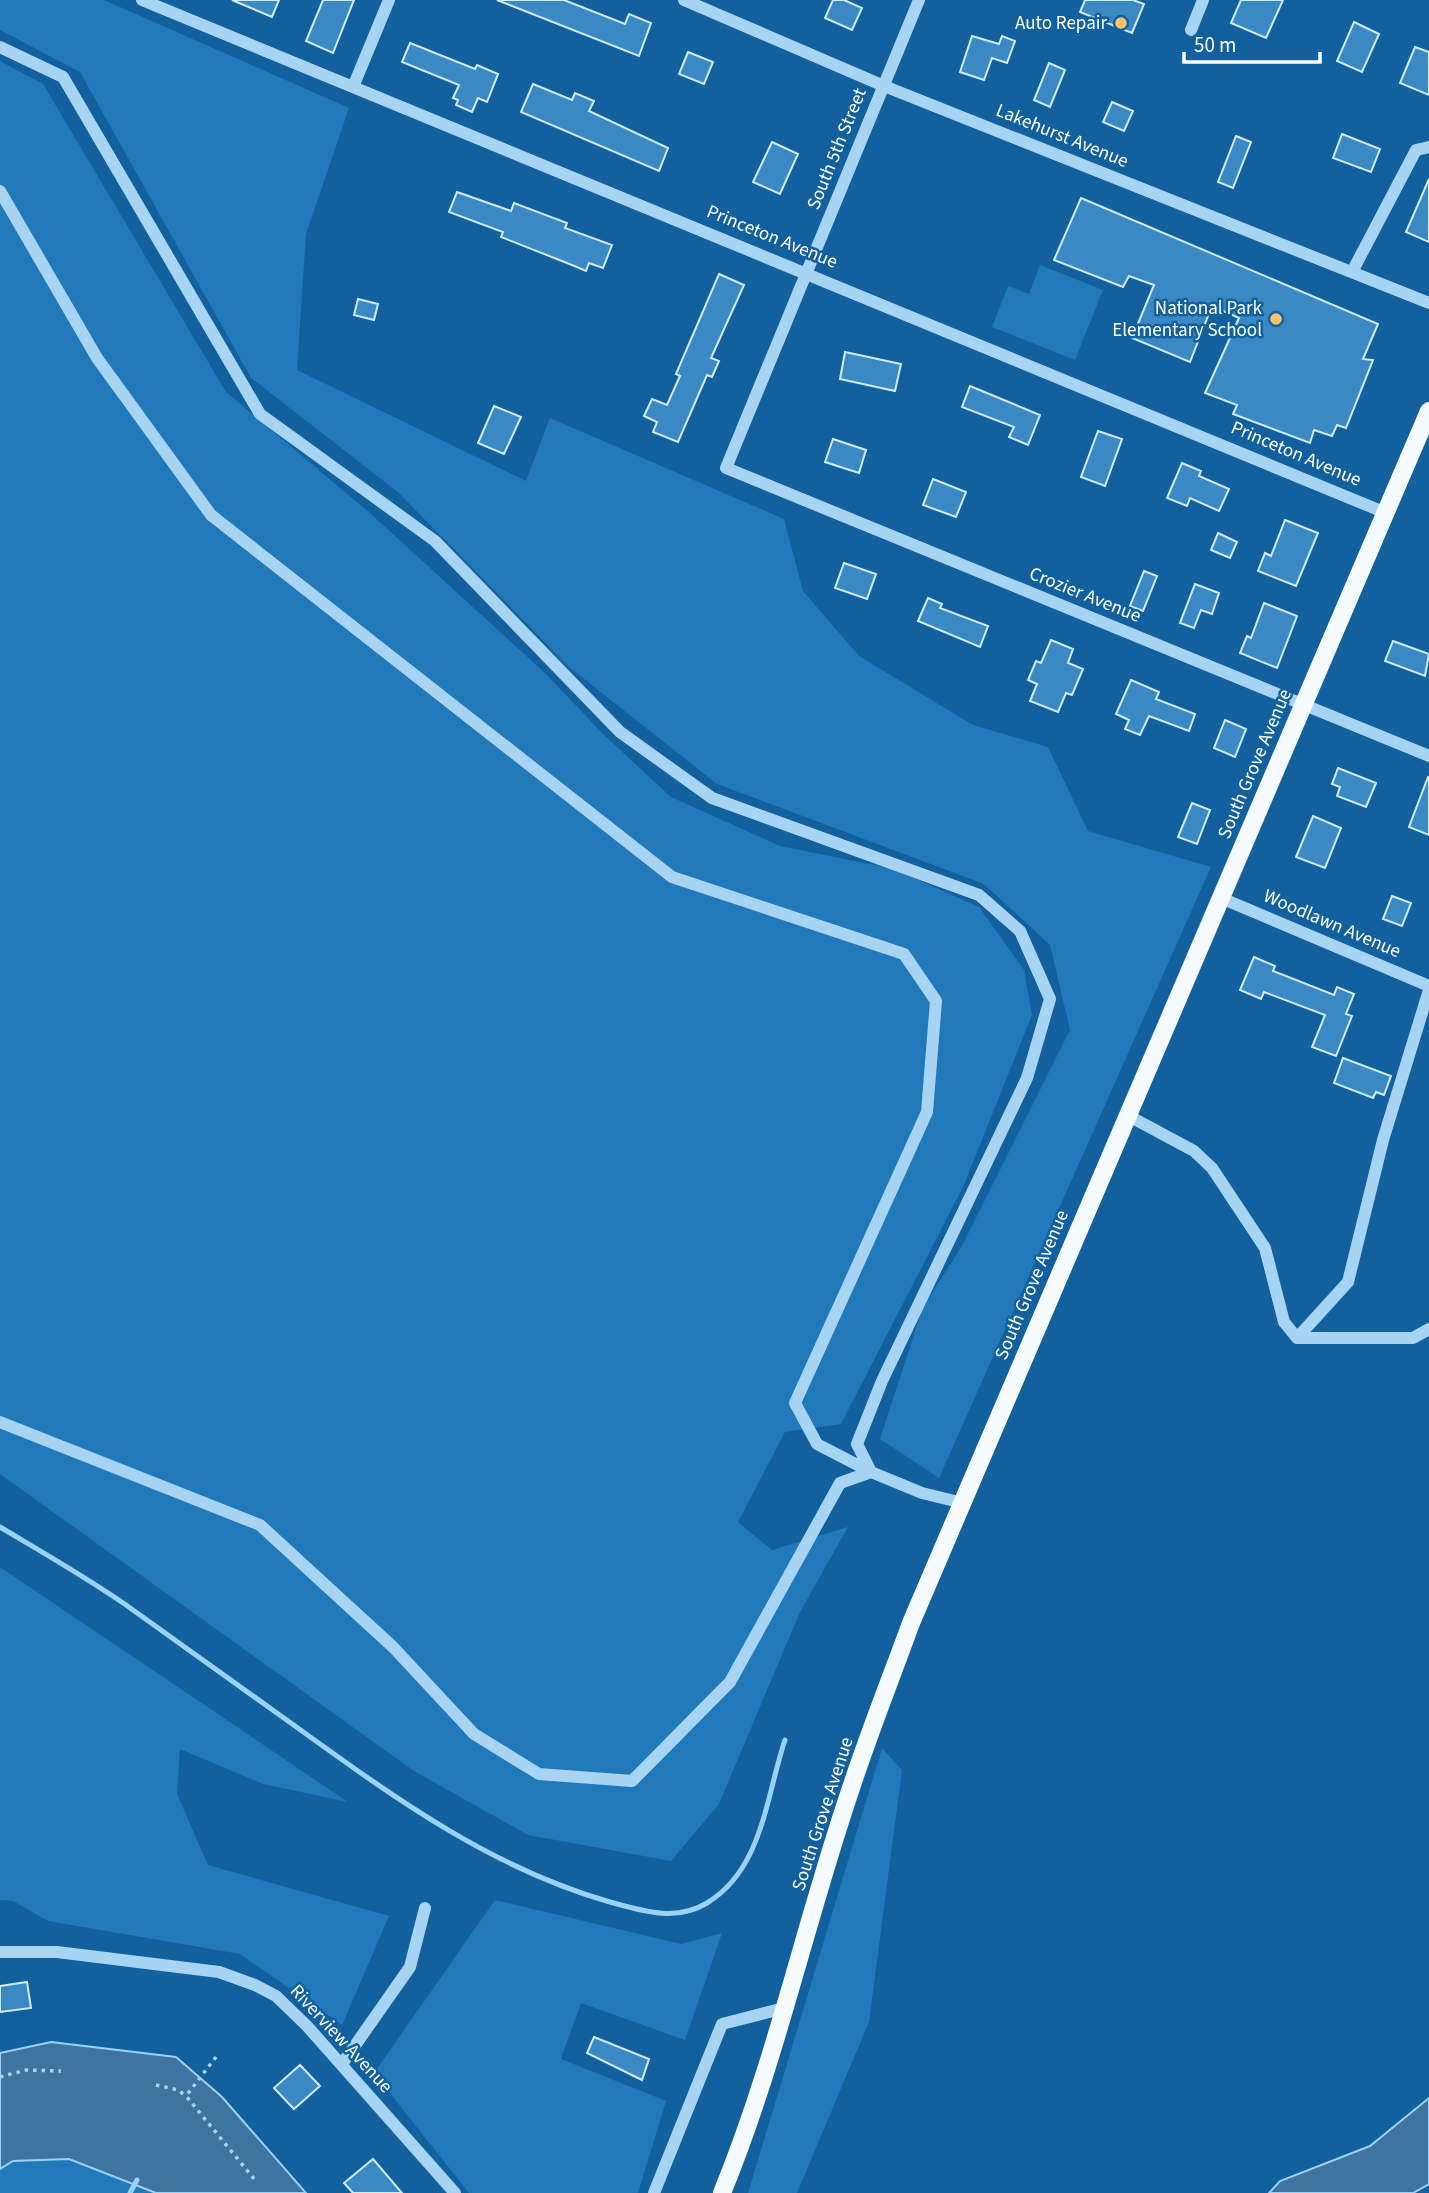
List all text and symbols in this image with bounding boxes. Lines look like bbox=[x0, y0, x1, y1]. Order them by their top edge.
place label: Auto Repair bbox=[1015, 10, 1107, 37]
marker: Auto Repair bbox=[1113, 15, 1129, 31]
scale bar bbox=[1184, 21, 1320, 65]
text: 50 m bbox=[1194, 30, 1236, 60]
street label: South 5th Street bbox=[800, 84, 874, 214]
street label: Lakehurst Avenue bbox=[992, 97, 1132, 175]
street label: Princeton Avenue bbox=[702, 198, 842, 276]
place label: National Park Elementary School bbox=[1112, 295, 1263, 344]
marker: National Park Elementary School bbox=[1268, 311, 1284, 327]
street label: Princeton Avenue bbox=[1227, 414, 1365, 494]
street label: Crozier Avenue bbox=[1025, 560, 1145, 630]
street label: South Grove Avenue bbox=[1211, 685, 1299, 843]
street label: Woodlawn Avenue bbox=[1259, 883, 1405, 965]
street label: South Grove Avenue bbox=[988, 1206, 1076, 1364]
street label: South Grove Avenue bbox=[785, 1734, 861, 1894]
street label: Riverview Avenue bbox=[283, 1979, 399, 2099]

